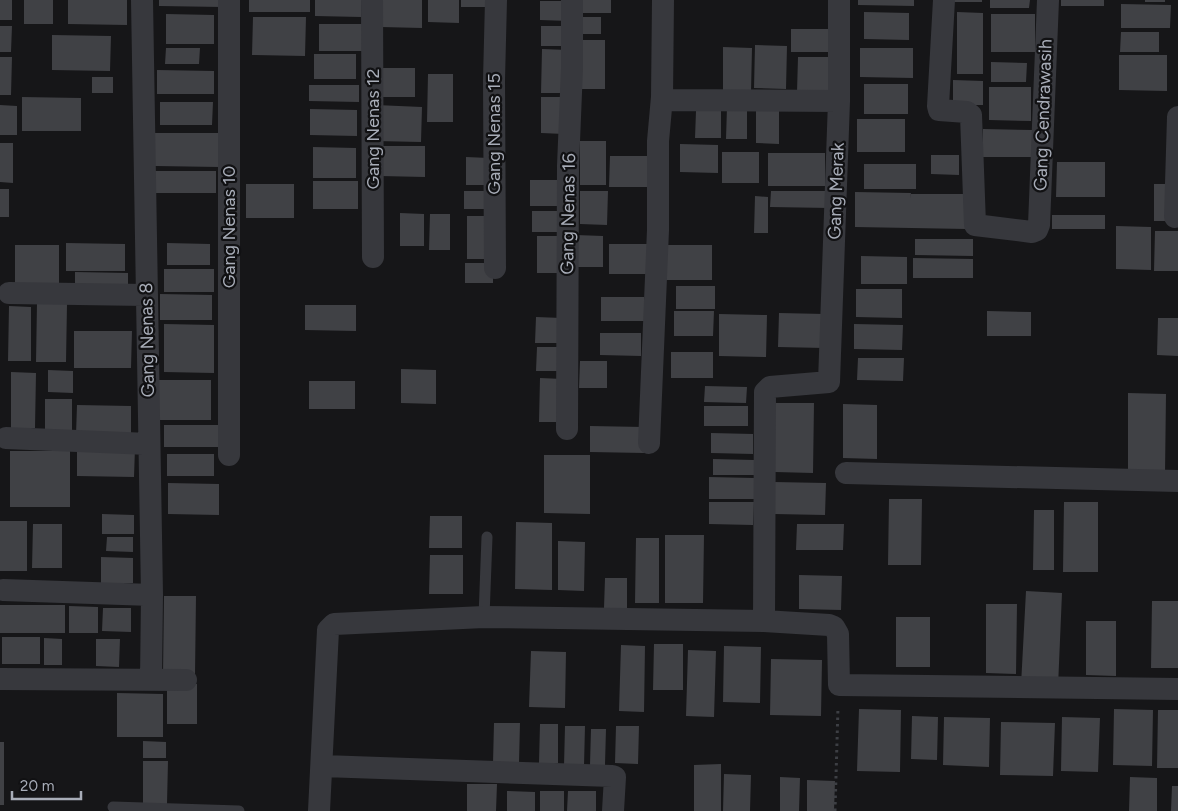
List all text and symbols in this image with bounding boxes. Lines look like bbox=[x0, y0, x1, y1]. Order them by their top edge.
street label: Gang Cendrawasih bbox=[1029, 39, 1057, 191]
street label: Gang Nenas 12 bbox=[362, 68, 384, 190]
street label: Gang Nenas 15 bbox=[483, 73, 505, 195]
street label: Gang Merak bbox=[823, 142, 849, 240]
street label: Gang Nenas 16 bbox=[556, 153, 580, 275]
street label: Gang Nenas 10 bbox=[218, 166, 240, 288]
street label: Gang Nenas 8 bbox=[135, 282, 159, 398]
scale bar bbox=[12, 768, 81, 800]
text: 20 m bbox=[20, 777, 54, 795]

